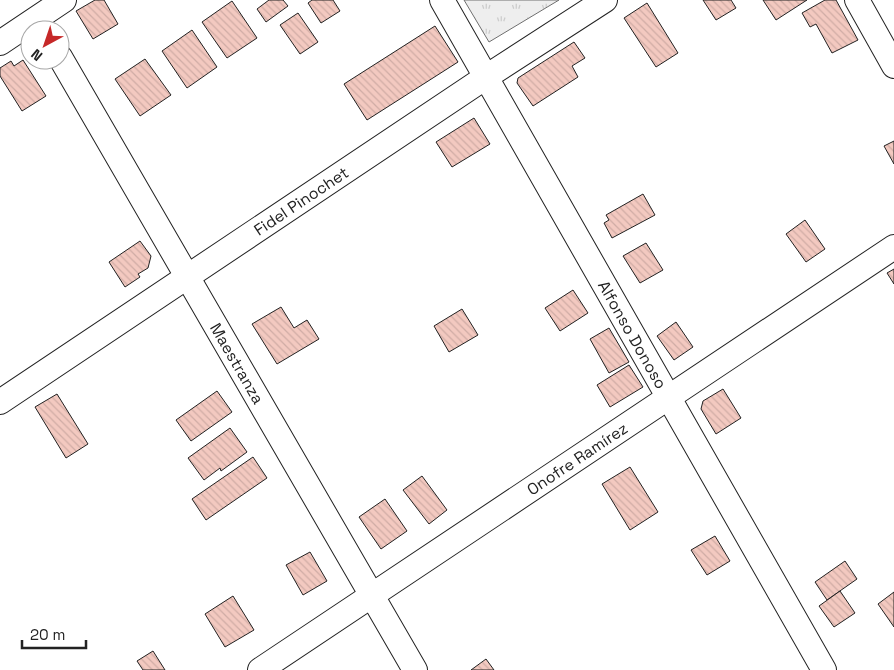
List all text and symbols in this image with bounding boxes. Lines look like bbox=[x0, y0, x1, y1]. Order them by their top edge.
north arrow bbox=[20, 20, 70, 70]
text: N bbox=[27, 45, 46, 65]
street label: Fidel Pinochet bbox=[250, 162, 352, 240]
street label: Alfonso Donoso bbox=[594, 277, 672, 392]
street label: Maestranza bbox=[206, 319, 269, 408]
street label: Onofre Ramírez bbox=[523, 417, 631, 500]
scale bar bbox=[22, 618, 86, 650]
text: 20 m bbox=[30, 625, 65, 644]

